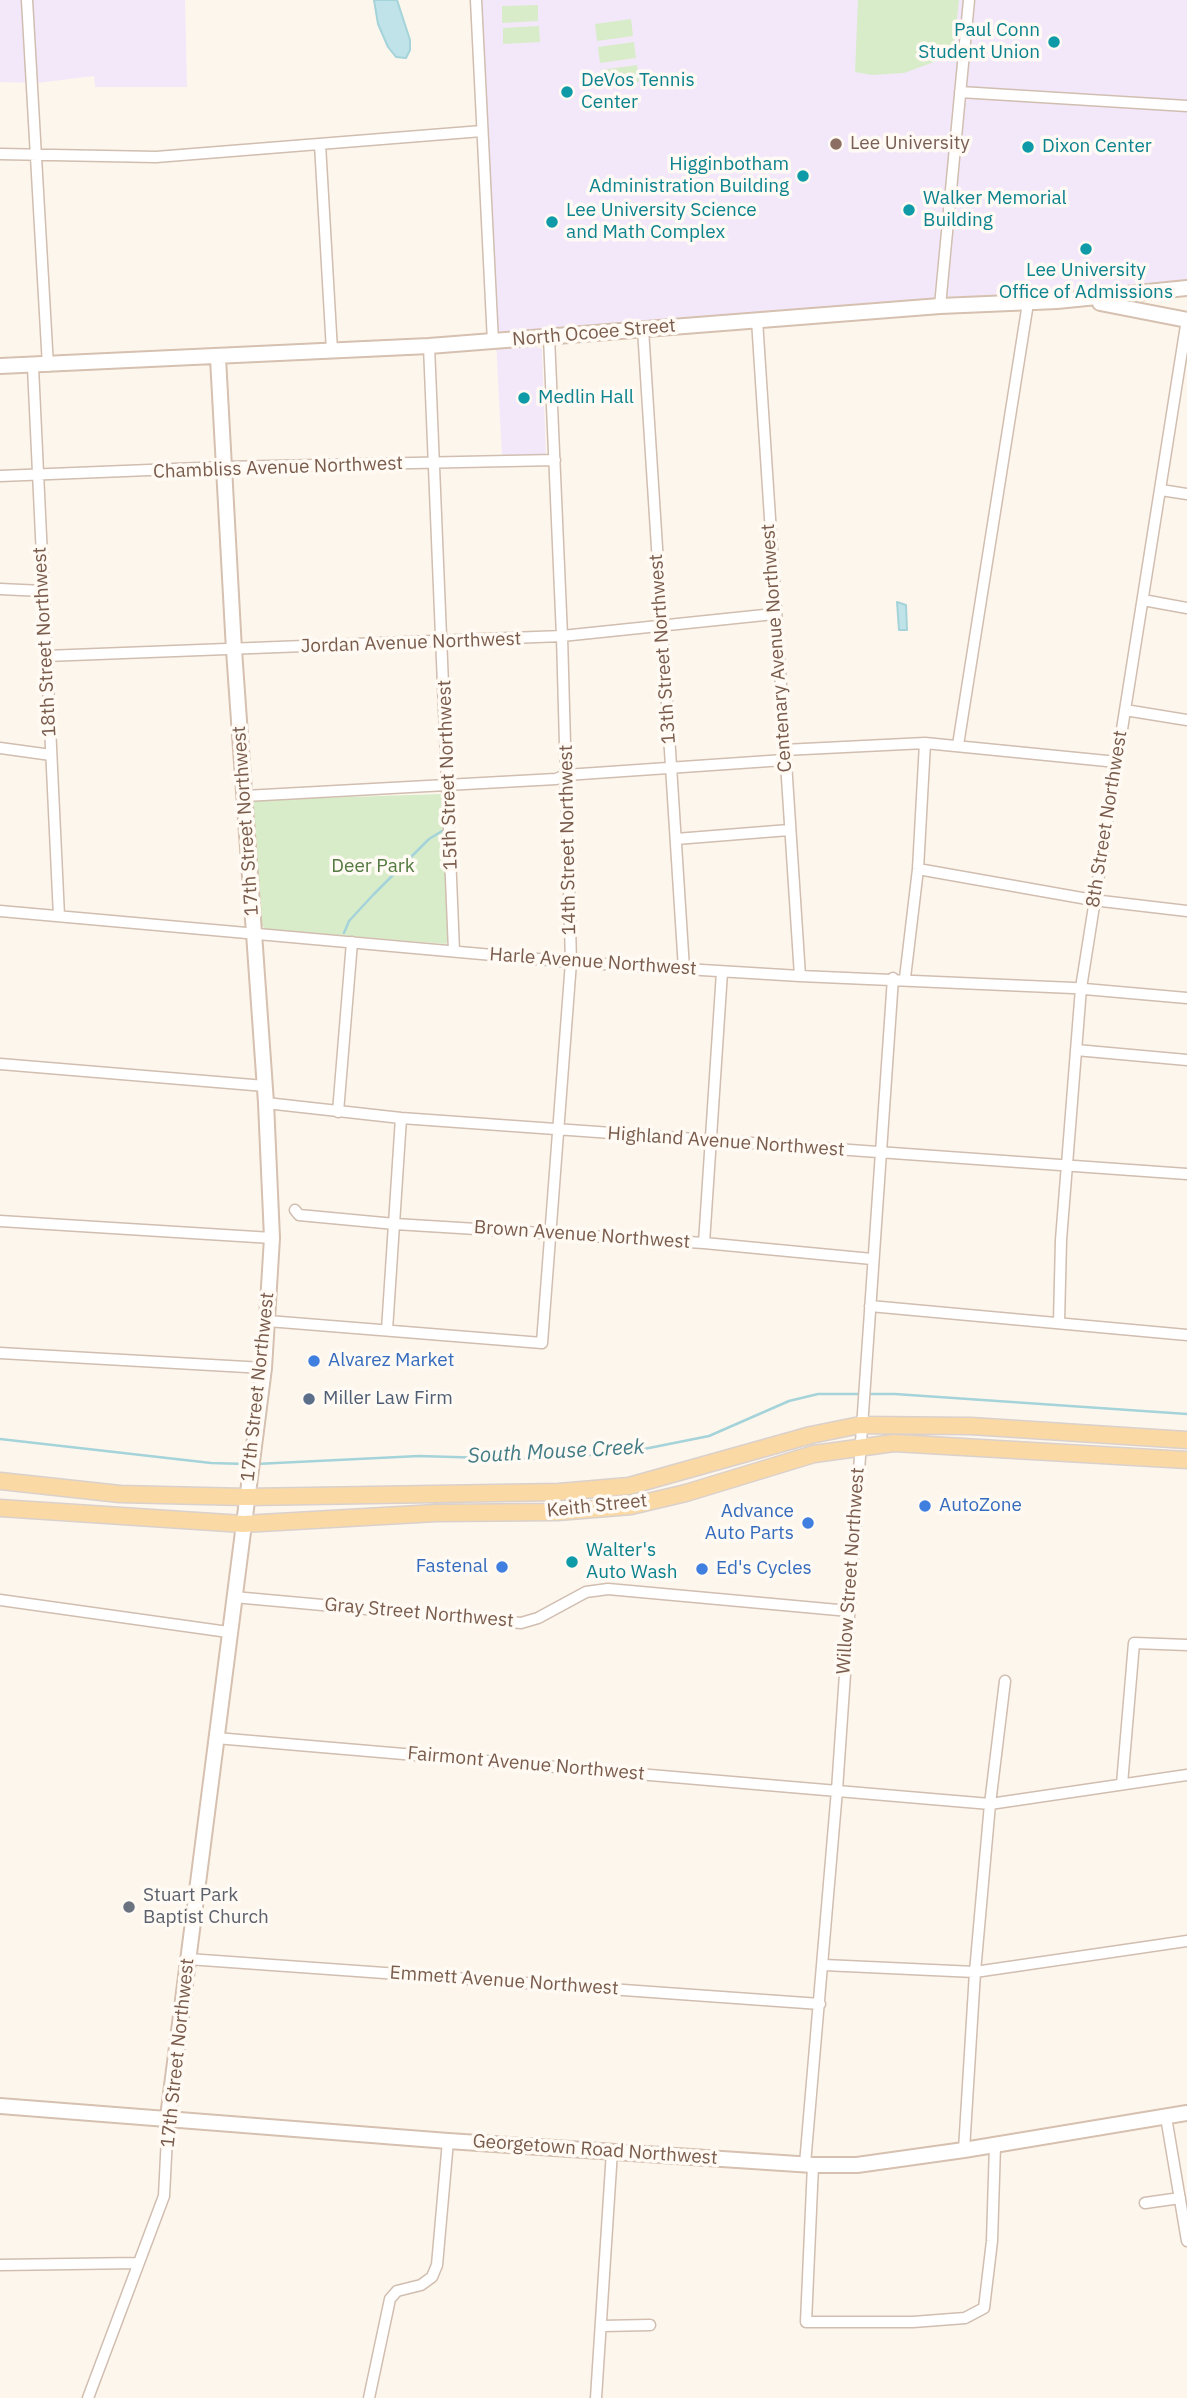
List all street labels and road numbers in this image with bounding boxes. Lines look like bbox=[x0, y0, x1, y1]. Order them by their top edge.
street label: North Ocoee Street bbox=[511, 314, 677, 352]
street label: Chambliss Avenue Northwest bbox=[153, 452, 403, 484]
street label: Centenary Avenue Northwest bbox=[757, 523, 797, 773]
street label: 18th Street Northwest bbox=[29, 546, 61, 738]
street label: 13th Street Northwest bbox=[645, 553, 681, 745]
street label: Jordan Avenue Northwest bbox=[300, 628, 522, 658]
street label: 15th Street Northwest bbox=[433, 679, 463, 871]
street label: 17th Street Northwest bbox=[228, 725, 264, 917]
street label: 8th Street Northwest bbox=[1082, 729, 1132, 909]
street label: 14th Street Northwest bbox=[555, 745, 581, 935]
street label: Harle Avenue Northwest bbox=[489, 943, 697, 981]
street label: Highland Avenue Northwest bbox=[607, 1122, 845, 1162]
street label: Brown Avenue Northwest bbox=[473, 1216, 691, 1254]
street label: 17th Street Northwest bbox=[237, 1291, 279, 1483]
street label: Willow Street Northwest bbox=[832, 1467, 870, 1675]
street label: Keith Street bbox=[546, 1489, 648, 1523]
street label: Gray Street Northwest bbox=[323, 1593, 515, 1633]
street label: Fairmont Avenue Northwest bbox=[406, 1742, 646, 1786]
street label: 17th Street Northwest bbox=[157, 1957, 199, 2149]
street label: Emmett Avenue Northwest bbox=[389, 1962, 619, 2000]
street label: Georgetown Road Northwest bbox=[472, 2130, 718, 2170]

